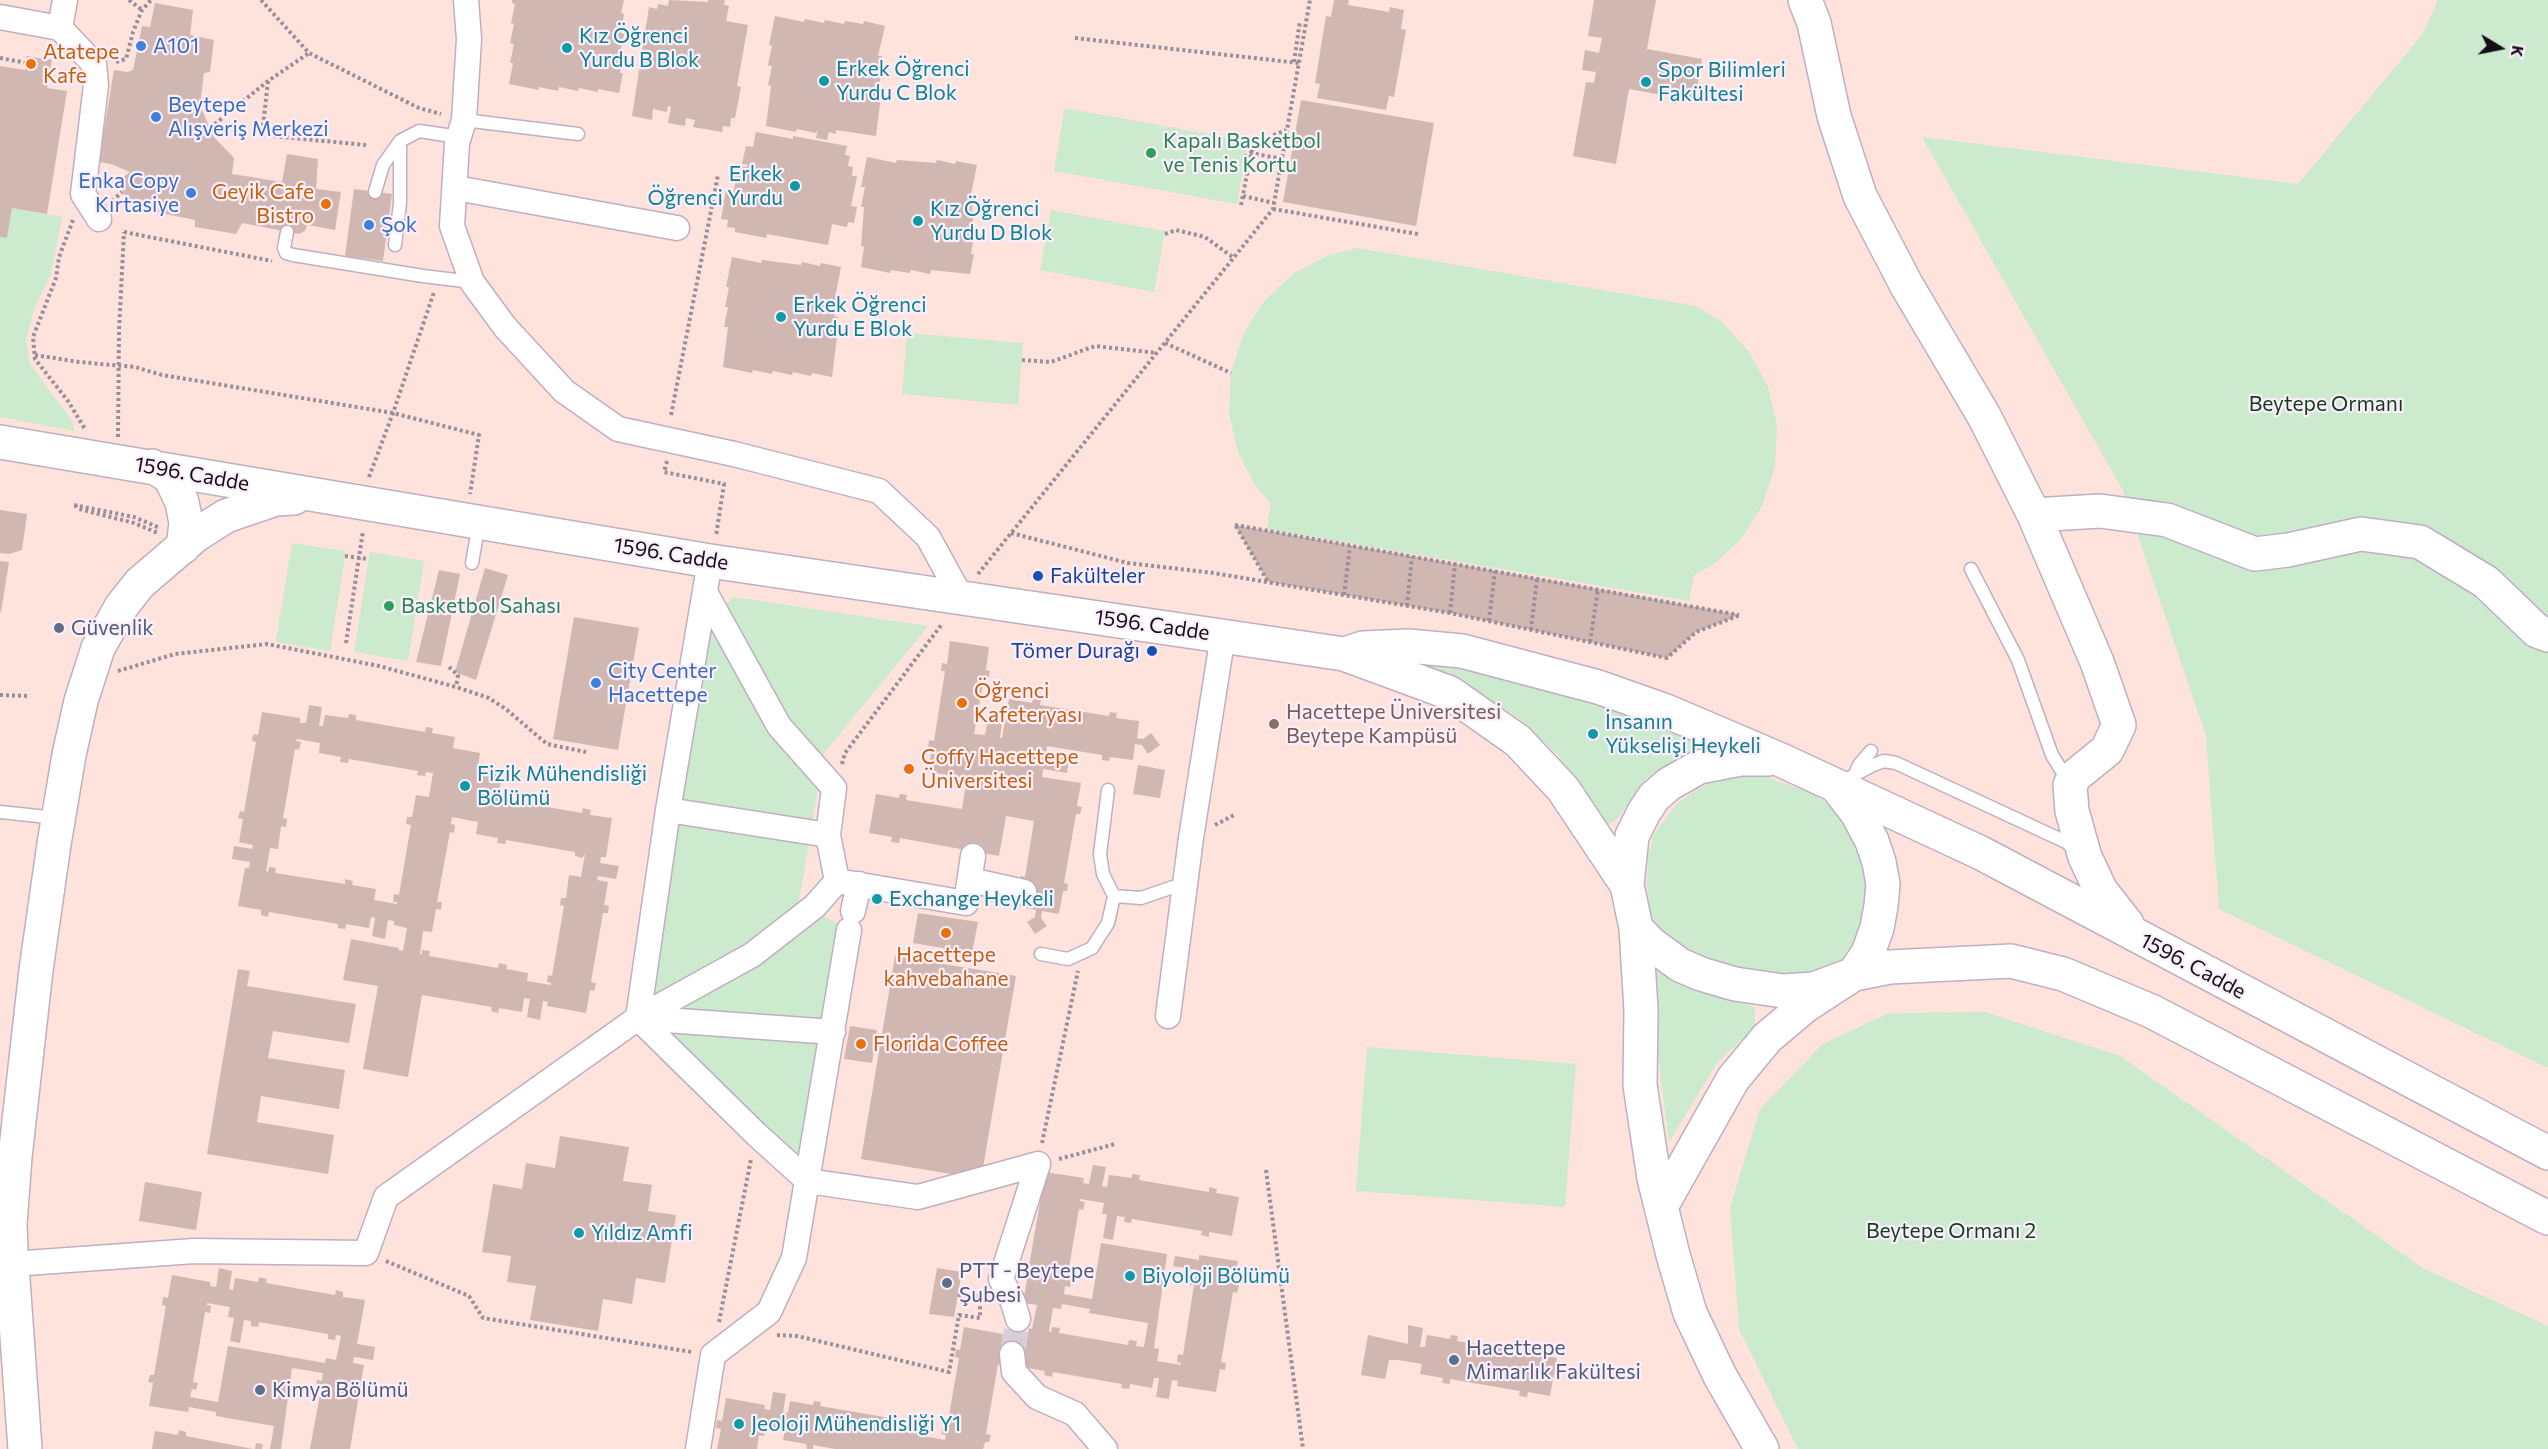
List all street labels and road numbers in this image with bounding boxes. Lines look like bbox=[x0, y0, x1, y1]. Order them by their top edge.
street label: 1596. Cadde bbox=[133, 452, 251, 496]
street label: 1596. Cadde bbox=[612, 532, 730, 576]
street label: 1596. Cadde bbox=[1093, 604, 1211, 646]
street label: 1596. Cadde bbox=[2136, 928, 2250, 1004]

